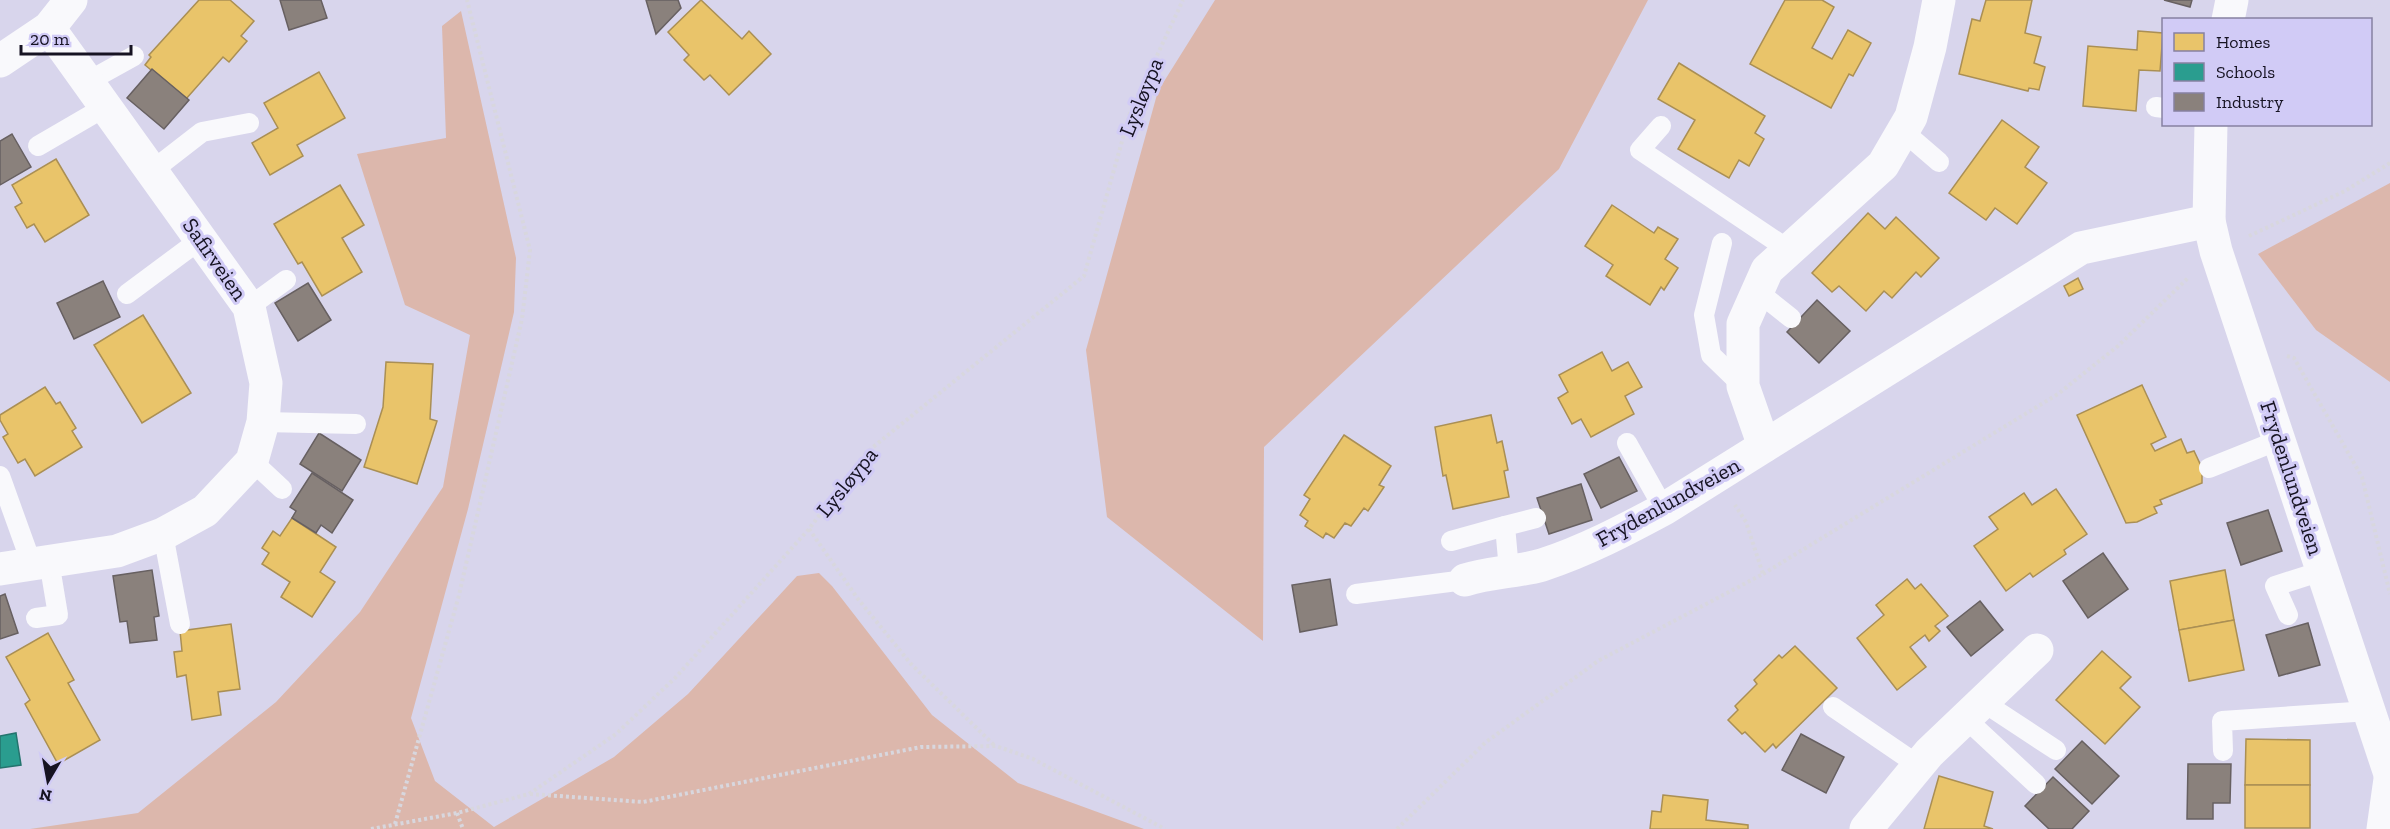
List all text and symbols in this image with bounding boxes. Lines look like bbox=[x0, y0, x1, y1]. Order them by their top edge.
scale bar bbox=[21, 18, 130, 56]
legend bbox=[2162, 18, 2372, 126]
text: 20 m bbox=[30, 28, 70, 50]
text: Homes bbox=[2216, 31, 2270, 53]
street label: Lysløypa bbox=[1113, 53, 1169, 140]
text: Schools bbox=[2216, 61, 2275, 83]
text: Industry bbox=[2216, 91, 2284, 113]
street label: Safirveien bbox=[177, 213, 253, 306]
street label: Frydenlundveien bbox=[2254, 398, 2330, 559]
street label: Lysløypa bbox=[811, 441, 884, 523]
street label: Frydenlundveien bbox=[1591, 451, 1745, 553]
north arrow bbox=[18, 751, 78, 811]
text: N bbox=[38, 785, 53, 806]

